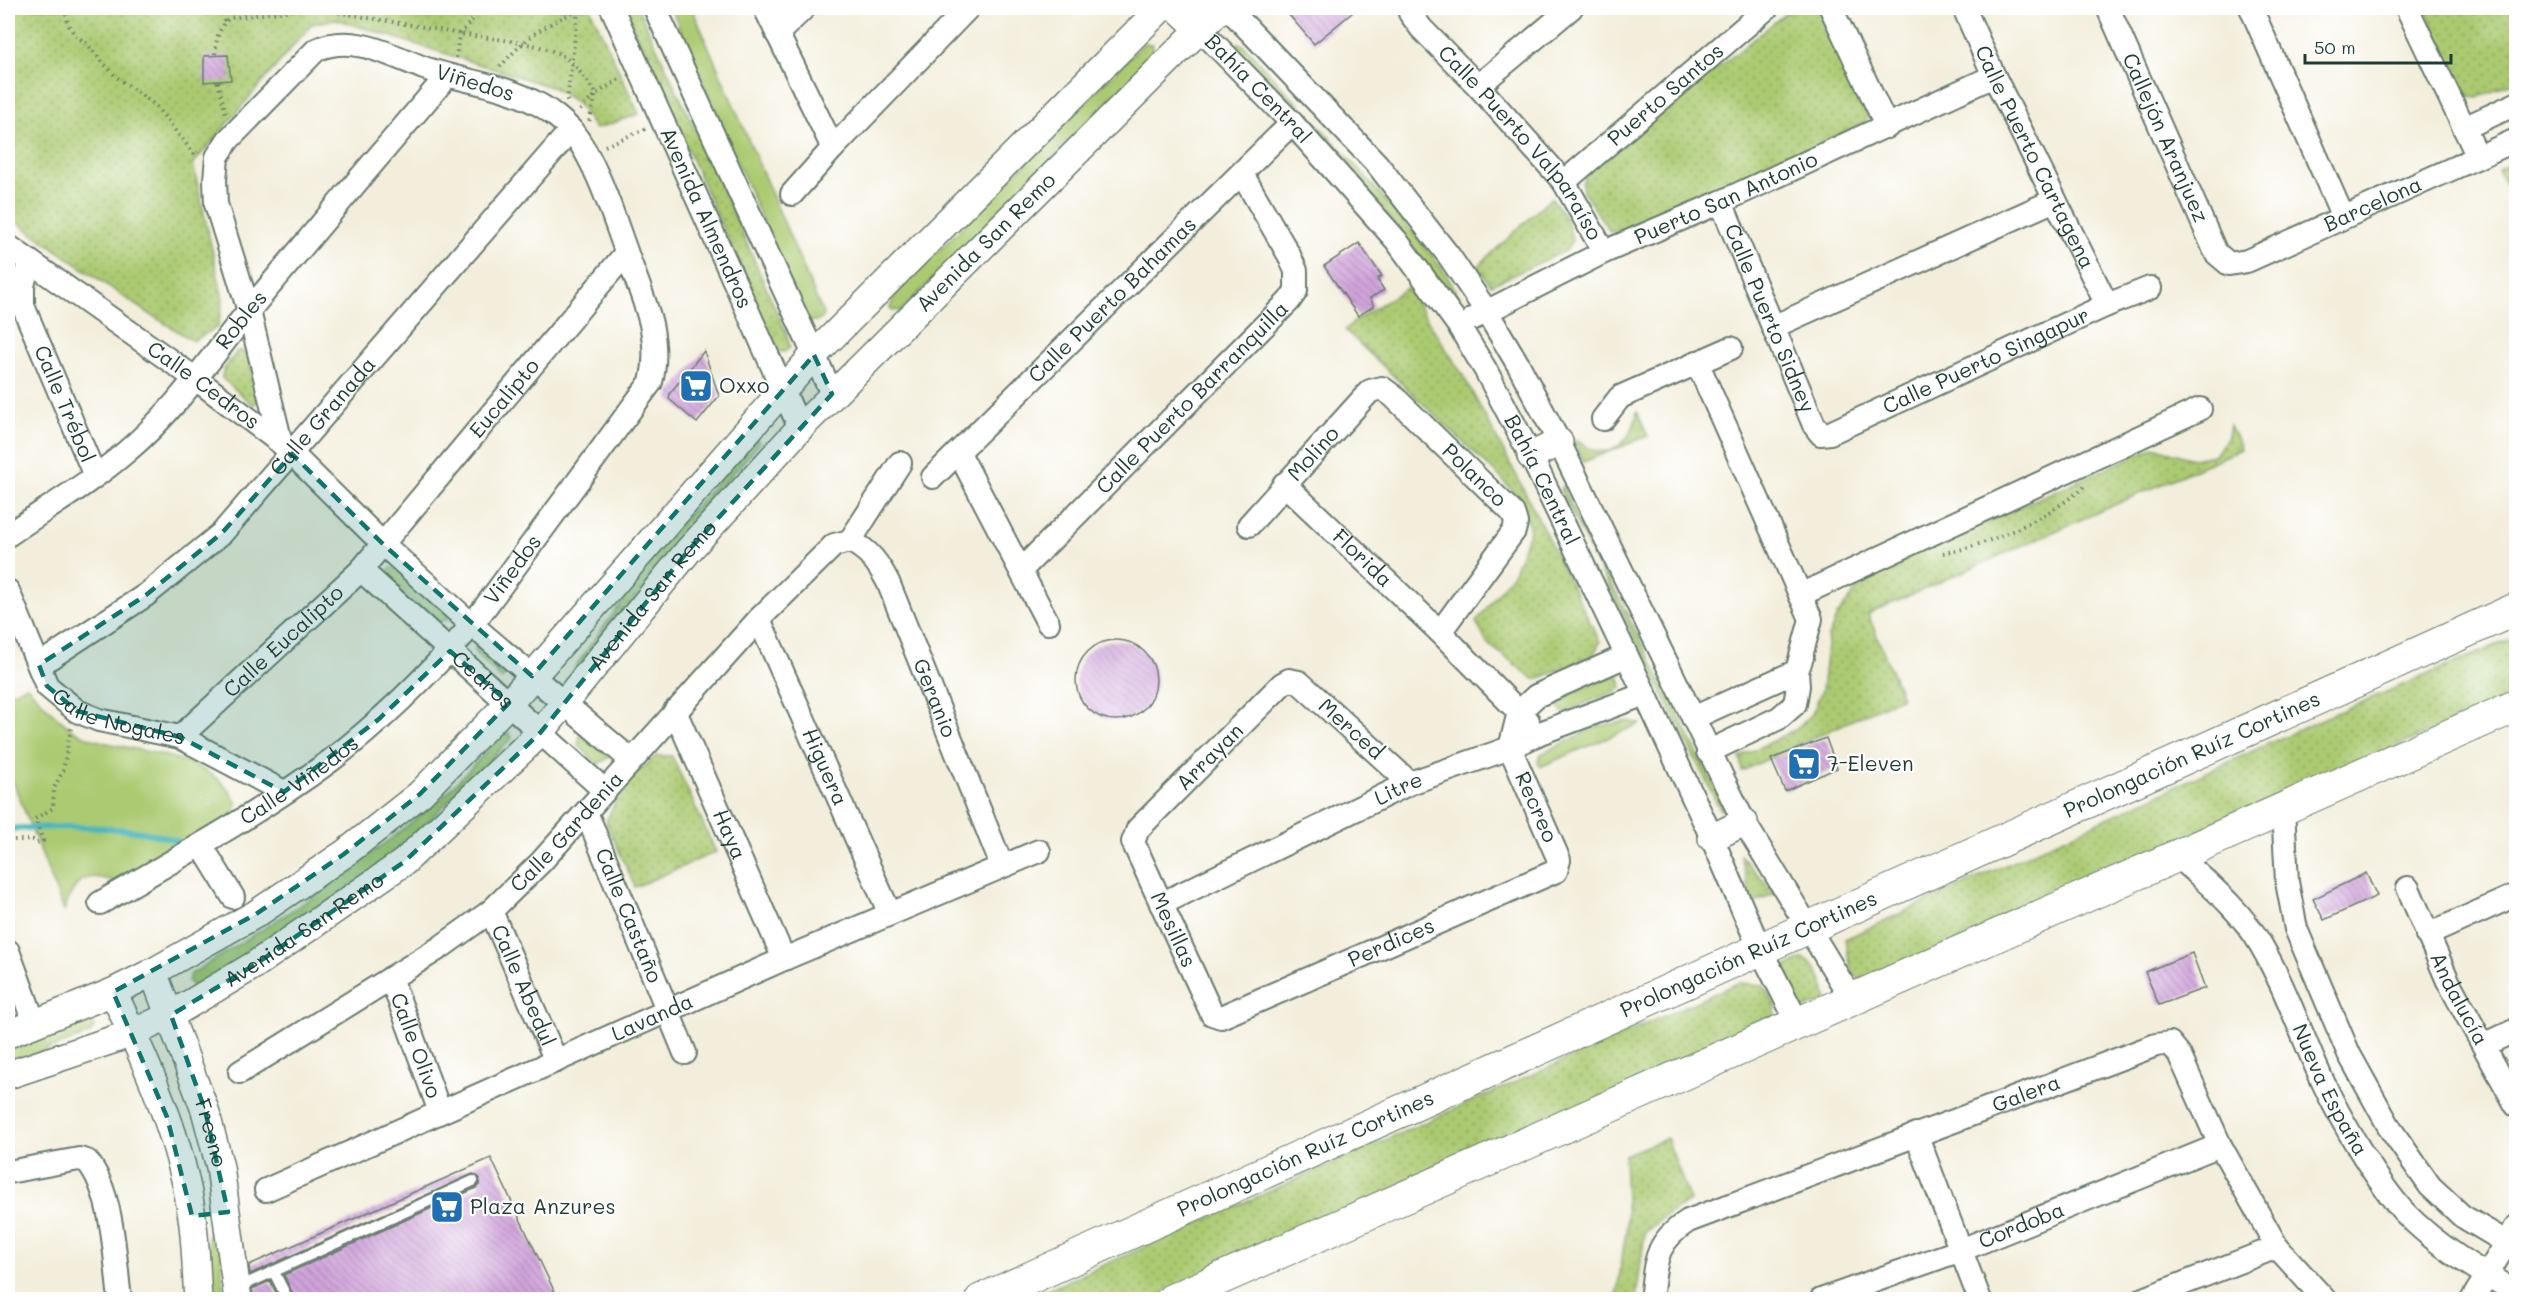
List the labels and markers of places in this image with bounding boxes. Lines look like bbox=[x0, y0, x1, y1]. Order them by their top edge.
supermarket icon: Oxxo bbox=[678, 368, 714, 404]
place label: Oxxo bbox=[719, 371, 769, 398]
supermarket icon: 7-Eleven bbox=[1786, 746, 1822, 782]
place label: 7-Eleven bbox=[1827, 749, 1914, 776]
supermarket icon: Plaza Anzures bbox=[429, 1189, 465, 1225]
place label: Plaza Anzures bbox=[470, 1192, 616, 1219]

